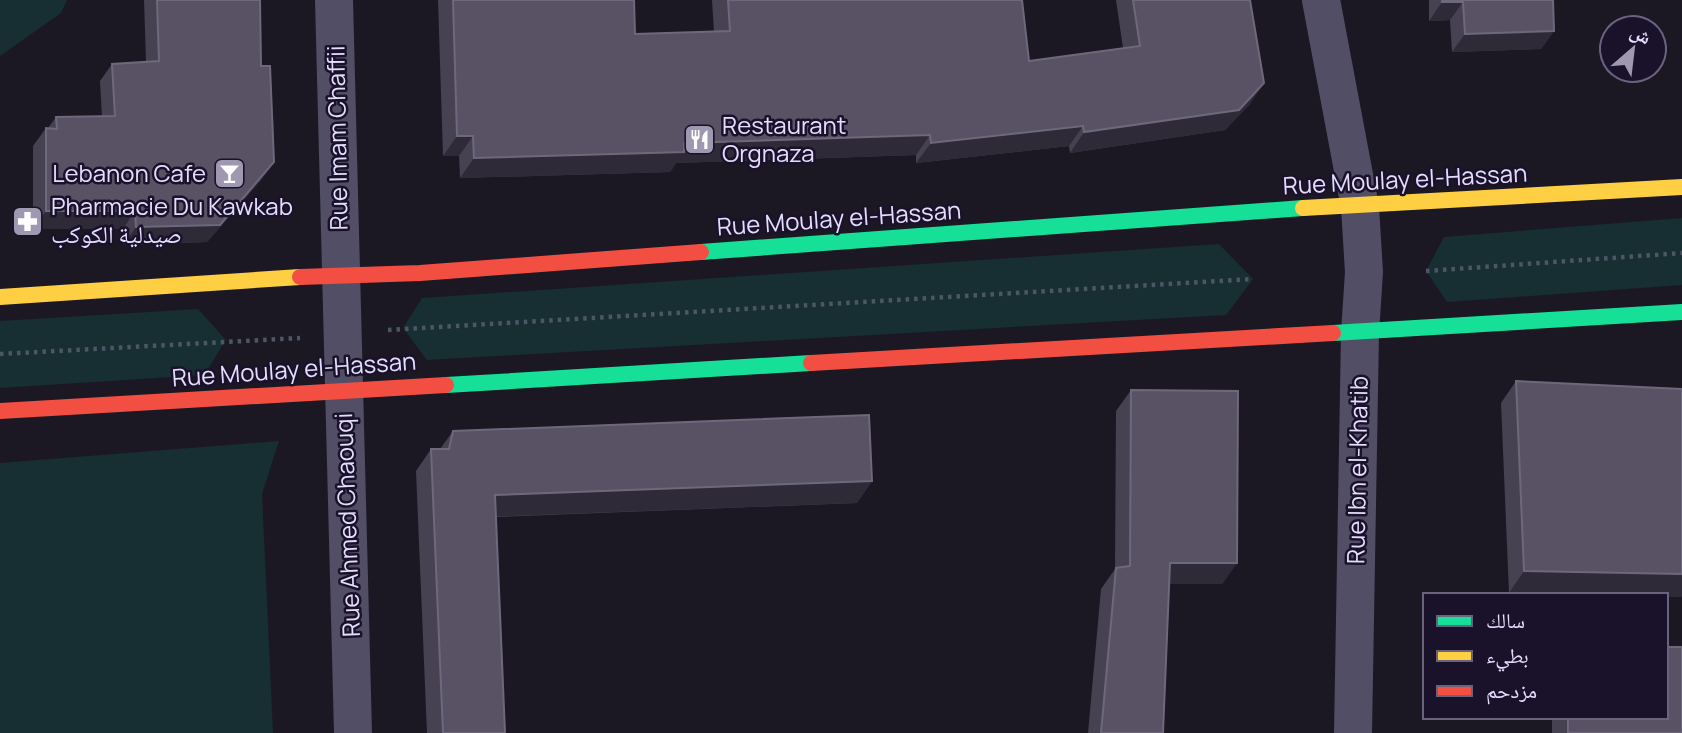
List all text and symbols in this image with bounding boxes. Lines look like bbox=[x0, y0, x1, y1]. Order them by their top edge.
north arrow bbox=[1598, 14, 1668, 84]
text: ش bbox=[1626, 18, 1656, 50]
street label: Rue Imam Chaffii bbox=[318, 45, 355, 231]
place label: Restaurant Orgnaza bbox=[722, 108, 846, 169]
restaurant icon: Restaurant Orgnaza bbox=[682, 123, 716, 157]
place label: Lebanon Cafe bbox=[52, 156, 206, 189]
street label: Rue Moulay el-Hassan bbox=[1282, 156, 1528, 201]
bar icon: Lebanon Cafe bbox=[212, 157, 246, 191]
place label: Pharmacie Du Kawkab صيدلية الكوكب bbox=[51, 189, 293, 250]
street label: Rue Moulay el-Hassan bbox=[716, 193, 962, 243]
pharmacy icon: Pharmacie Du Kawkab صيدلية الكوكب bbox=[11, 204, 45, 238]
street label: Rue Moulay el-Hassan bbox=[171, 344, 417, 394]
street label: Rue Ibn el-Khatib bbox=[1338, 376, 1375, 564]
street label: Rue Ahmed Chaouqi bbox=[326, 413, 367, 638]
legend bbox=[1423, 593, 1668, 719]
text: سالك bbox=[1486, 606, 1525, 634]
text: بطيء bbox=[1486, 641, 1529, 672]
text: مزدحم bbox=[1486, 676, 1537, 705]

